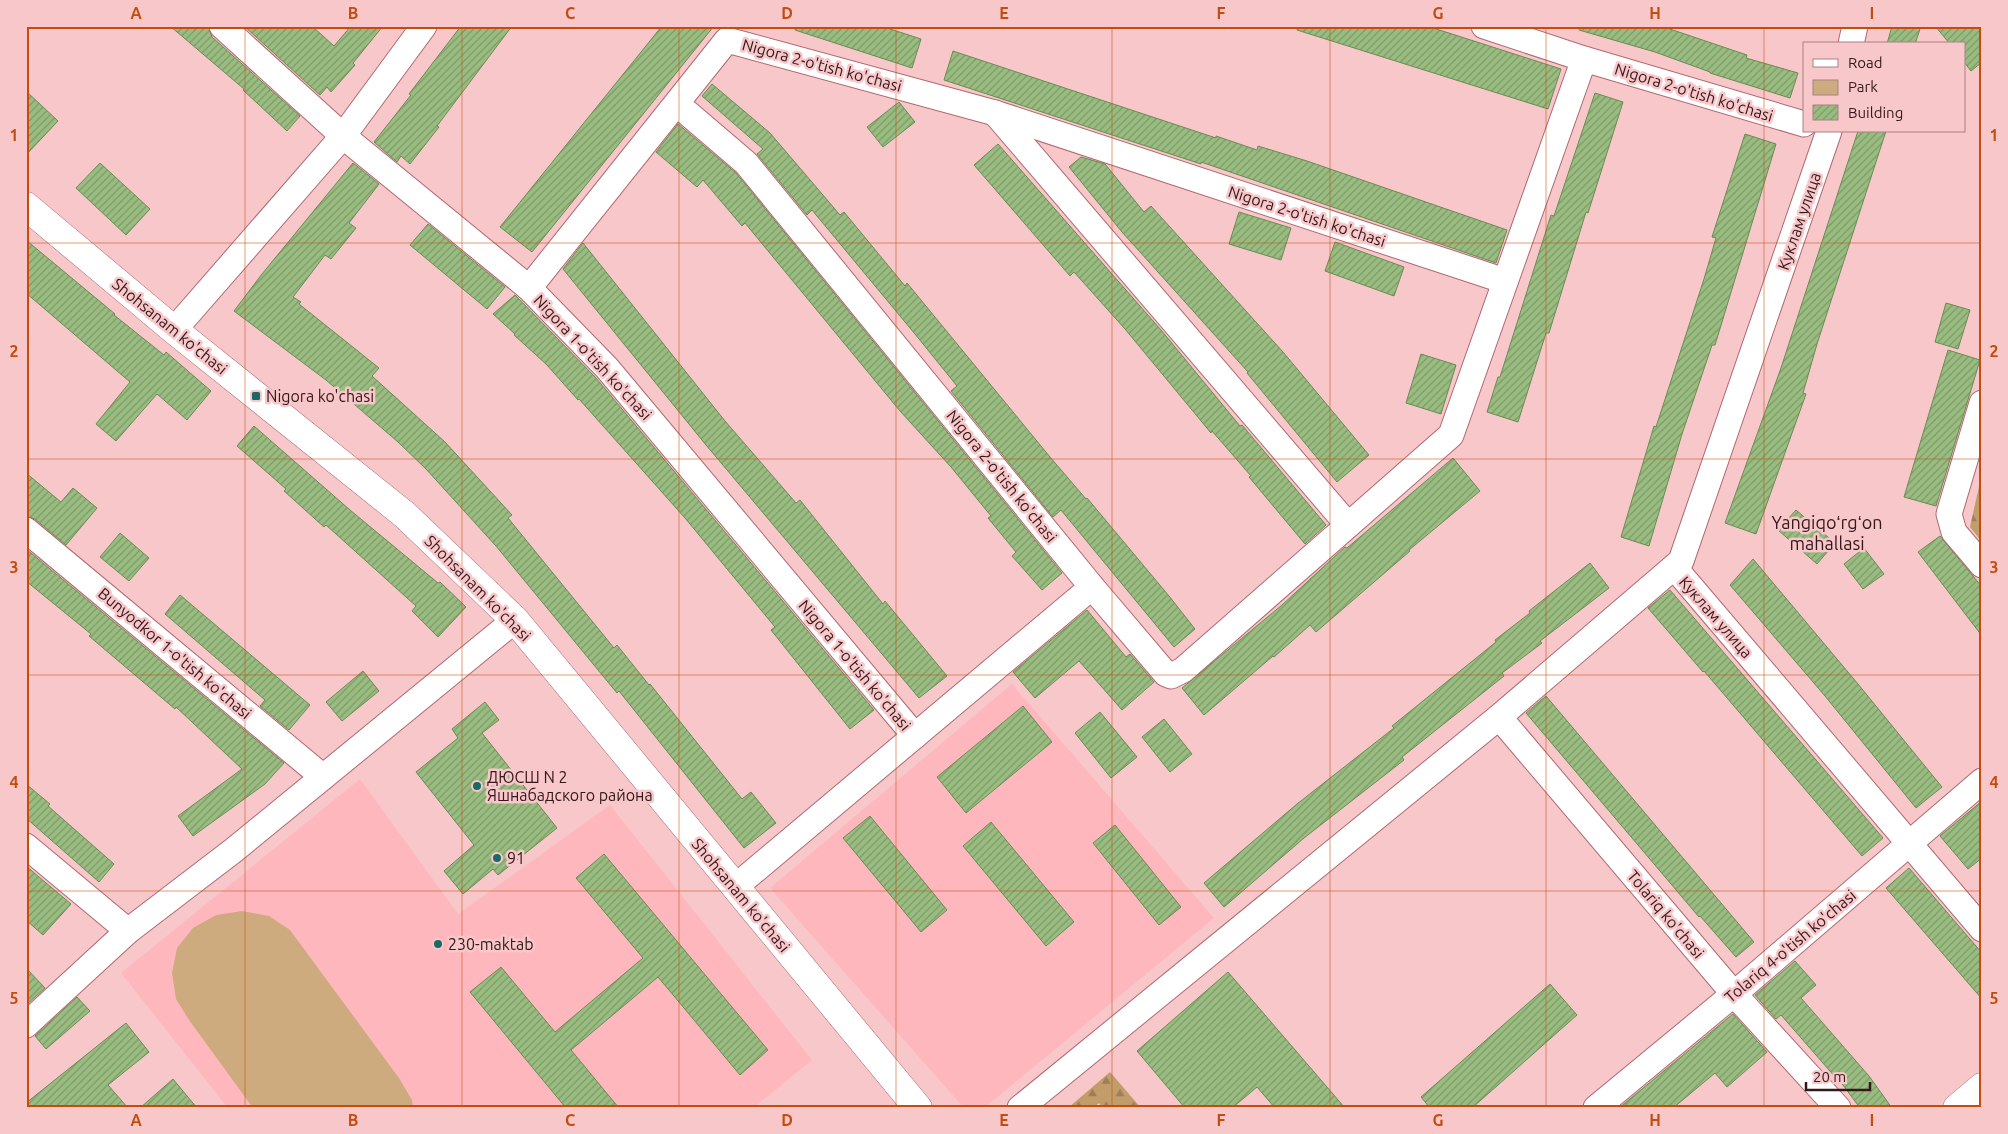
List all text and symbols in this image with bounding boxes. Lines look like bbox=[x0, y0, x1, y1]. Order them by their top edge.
text: A bbox=[130, 4, 142, 22]
text: B bbox=[348, 4, 358, 22]
text: C bbox=[565, 4, 575, 22]
text: D bbox=[781, 4, 793, 22]
text: E bbox=[999, 4, 1009, 22]
text: F bbox=[1217, 4, 1226, 22]
text: G bbox=[1432, 4, 1444, 22]
text: H bbox=[1649, 4, 1661, 22]
text: I bbox=[1870, 4, 1874, 22]
street label: Nigora 2-o'tish ko'chasi bbox=[740, 35, 904, 95]
legend bbox=[1803, 42, 1966, 132]
text: Road bbox=[1848, 54, 1883, 71]
street label: Nigora 2-o'tish ko'chasi bbox=[1613, 59, 1775, 125]
text: Park bbox=[1848, 78, 1878, 95]
text: Building bbox=[1848, 104, 1903, 121]
text: 1 bbox=[9, 126, 19, 144]
text: 1 bbox=[1989, 126, 1999, 144]
street label: Куклам улица bbox=[1774, 170, 1824, 272]
street label: Nigora 2-o'tish ko'chasi bbox=[1226, 182, 1388, 250]
street label: Shohsanam ko'chasi bbox=[109, 274, 231, 378]
street label: Nigora 1-o'tish ko'chasi bbox=[530, 291, 656, 423]
text: 2 bbox=[9, 342, 19, 360]
text: 2 bbox=[1989, 342, 1999, 360]
place label: Nigora ko'chasi bbox=[266, 387, 374, 405]
marker: Nigora ko'chasi bbox=[250, 390, 262, 402]
street label: Nigora 2-o'tish ko'chasi bbox=[943, 406, 1061, 546]
district label: Yangiqoʻrgʻon mahallasi bbox=[1771, 512, 1883, 553]
street label: Shohsanam ko'chasi bbox=[421, 531, 535, 645]
text: 3 bbox=[9, 558, 19, 576]
text: 3 bbox=[1989, 558, 1999, 576]
street label: Куклам улица bbox=[1676, 573, 1756, 661]
street label: Bunyodkor 1-o'tish ko'chasi bbox=[95, 584, 255, 722]
street label: Nigora 1-o'tish ko'chasi bbox=[795, 596, 915, 734]
place label: ДЮСШ N 2 Яшнабадского района bbox=[487, 768, 653, 804]
text: 4 bbox=[9, 773, 19, 791]
text: 4 bbox=[1989, 773, 1999, 791]
marker: ДЮСШ N 2 Яшнабадского района bbox=[471, 780, 483, 792]
street label: Shohsanam ko'chasi bbox=[688, 835, 794, 955]
place label: 91 bbox=[507, 849, 525, 867]
marker: 91 bbox=[491, 852, 503, 864]
street label: Tolariq ko'chasi bbox=[1624, 866, 1708, 962]
street label: Tolariq 4-o'tish ko'chasi bbox=[1721, 886, 1859, 1006]
place label: 230-maktab bbox=[448, 935, 534, 953]
marker: 230-maktab bbox=[432, 938, 444, 950]
text: 5 bbox=[9, 989, 19, 1007]
text: 5 bbox=[1989, 989, 1999, 1007]
scale bar bbox=[1806, 1059, 1869, 1091]
text: 20 m bbox=[1813, 1068, 1846, 1085]
text: A bbox=[130, 1111, 142, 1129]
text: B bbox=[348, 1111, 358, 1129]
text: C bbox=[565, 1111, 575, 1129]
text: D bbox=[781, 1111, 793, 1129]
text: E bbox=[999, 1111, 1009, 1129]
text: F bbox=[1217, 1111, 1226, 1129]
text: G bbox=[1432, 1111, 1444, 1129]
text: H bbox=[1649, 1111, 1661, 1129]
text: I bbox=[1870, 1111, 1874, 1129]

